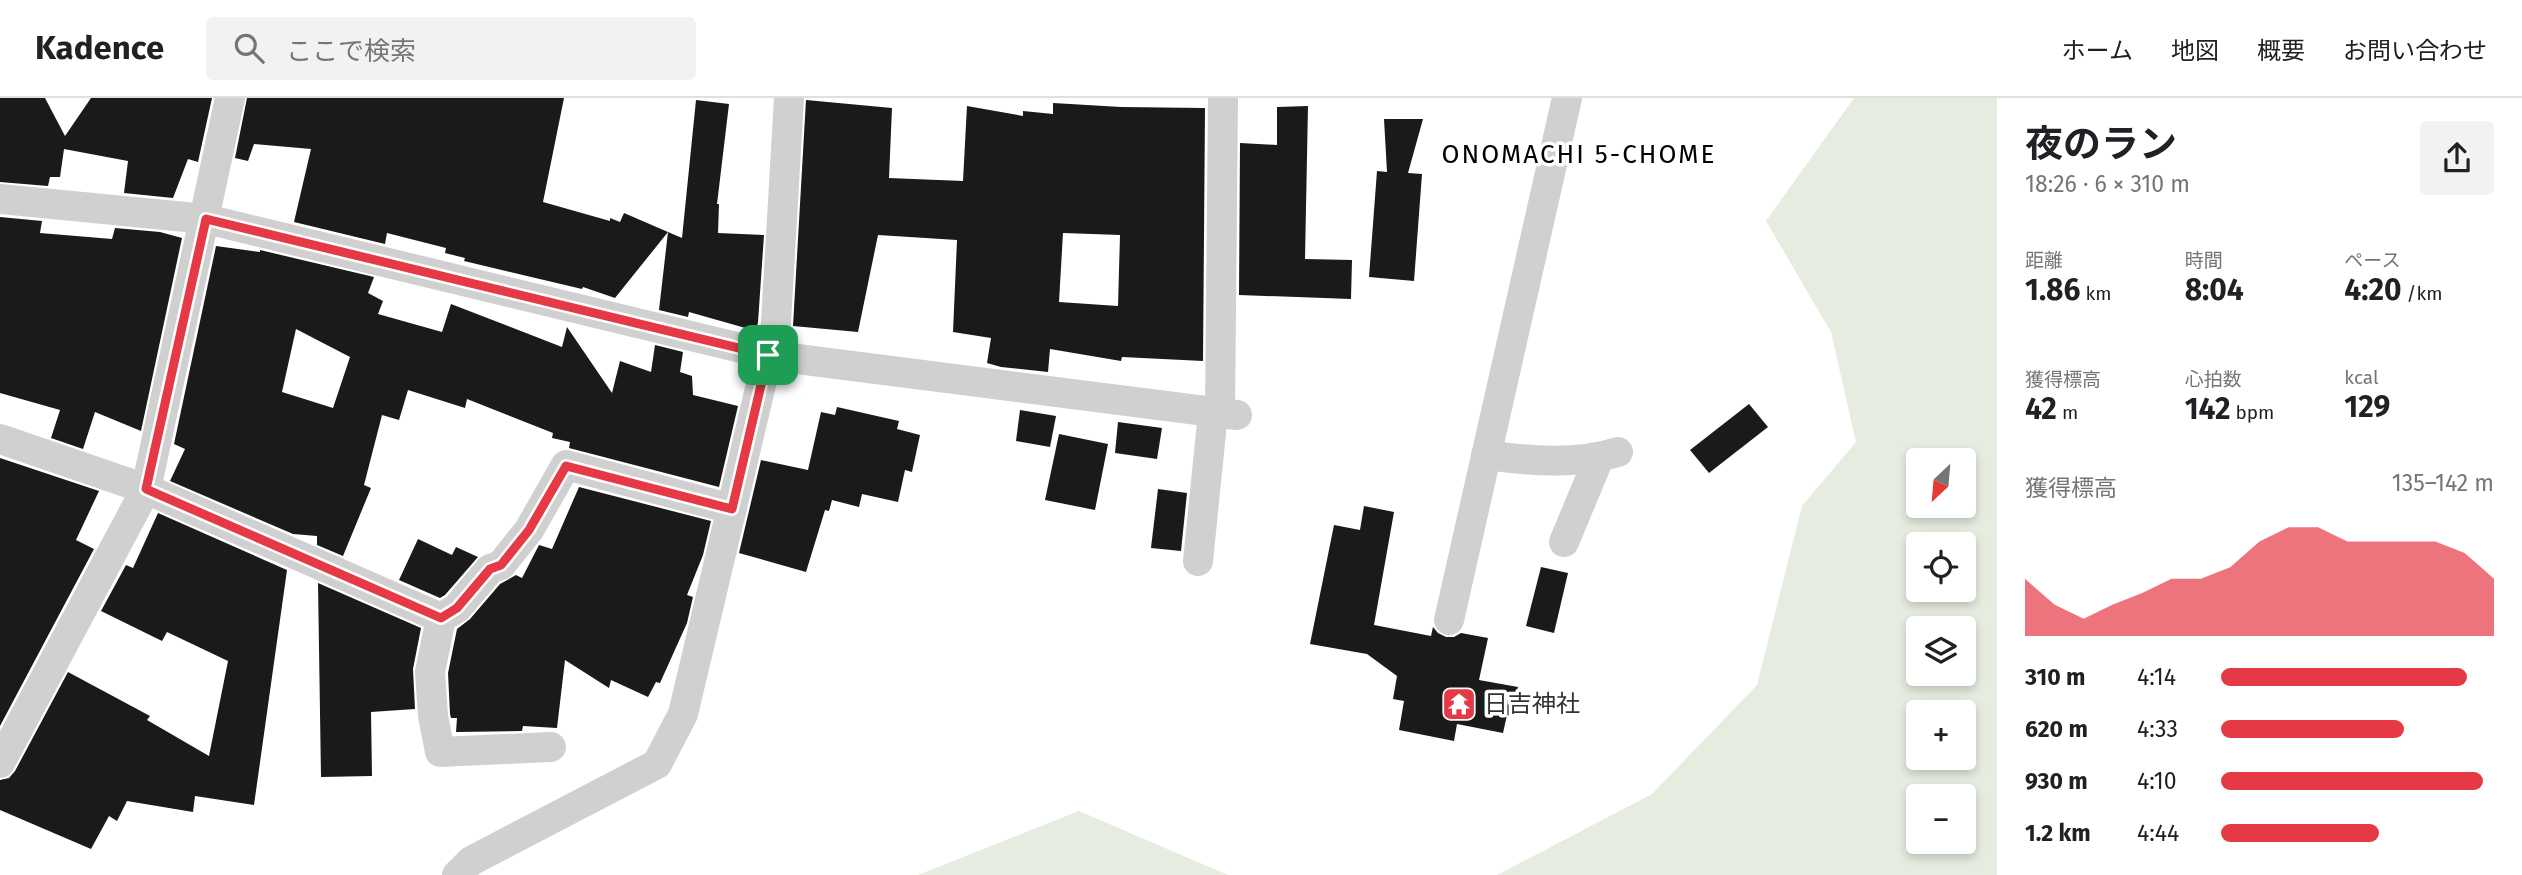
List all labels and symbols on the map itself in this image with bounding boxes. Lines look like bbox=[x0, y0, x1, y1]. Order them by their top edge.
district label: ONOMACHI 5-CHOME bbox=[1442, 139, 1716, 170]
pin bbox=[738, 325, 798, 385]
north arrow bbox=[1906, 448, 1976, 518]
temple icon: 日吉神社 bbox=[1440, 685, 1478, 723]
place label: 日吉神社 bbox=[1484, 690, 1580, 718]

